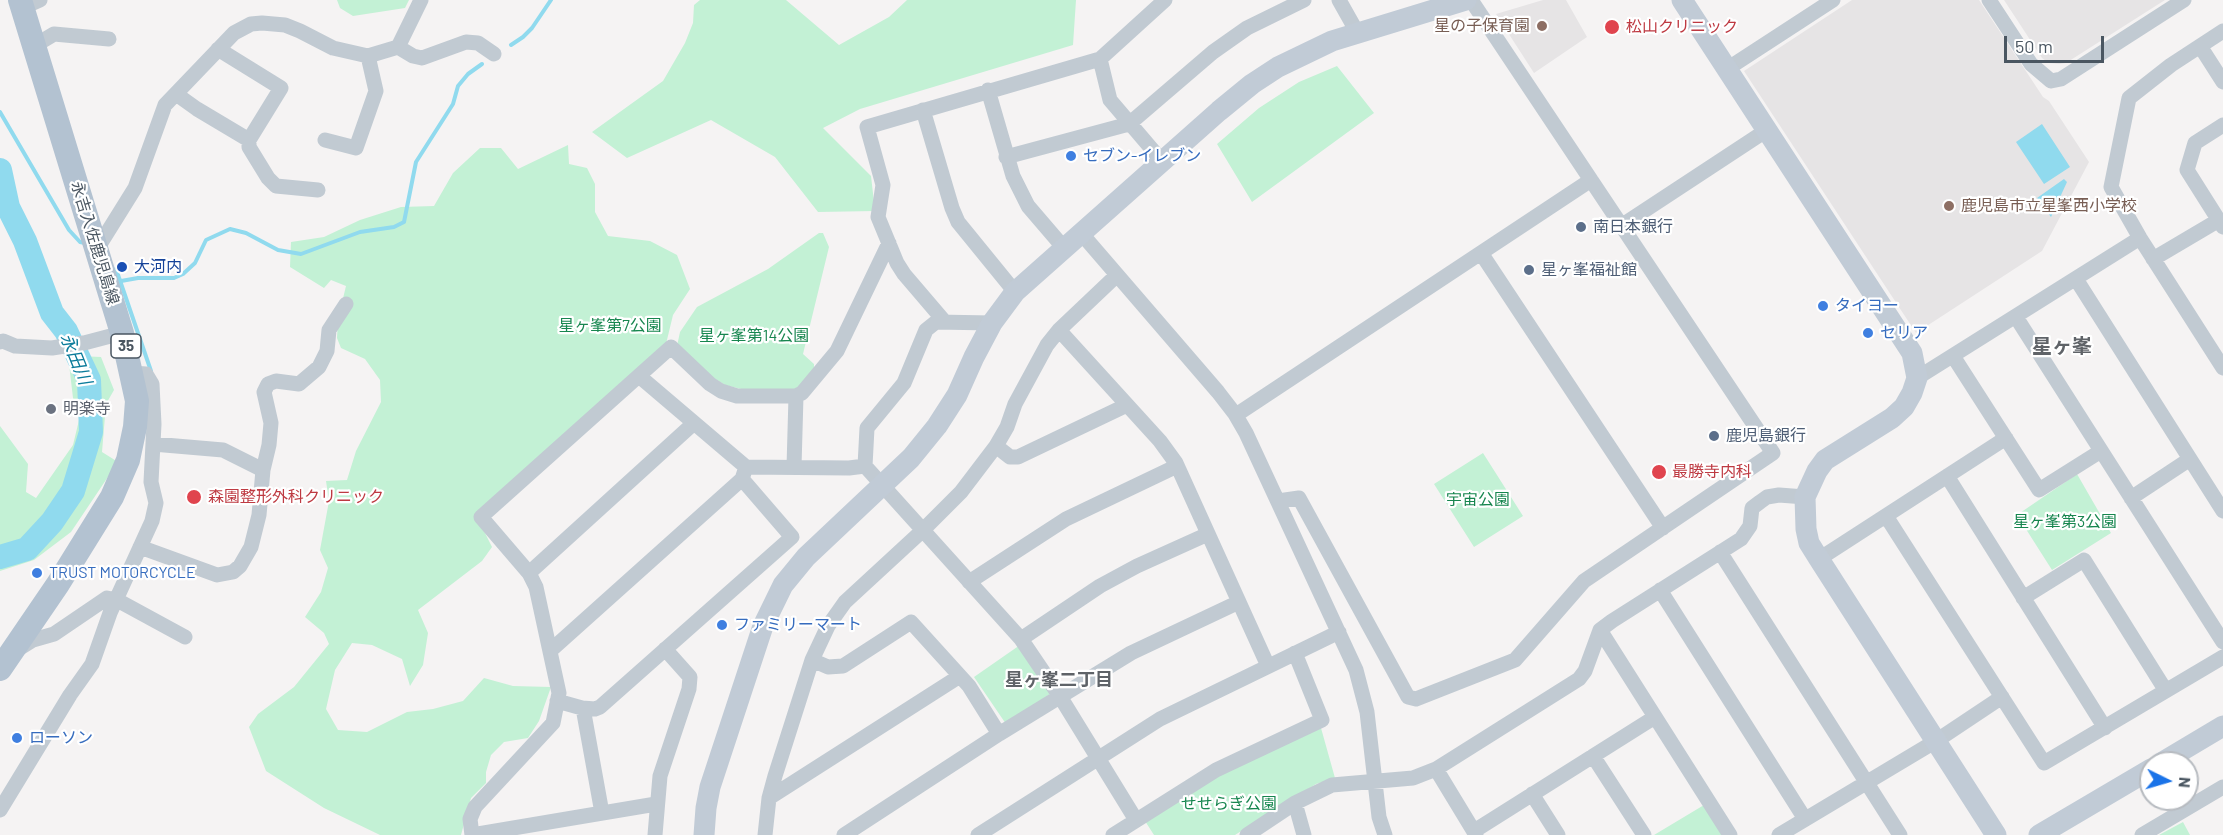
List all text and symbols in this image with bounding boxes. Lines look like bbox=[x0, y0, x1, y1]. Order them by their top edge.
place label: 星の子保育園 bbox=[1434, 16, 1530, 36]
place label: 松山クリニック bbox=[1626, 17, 1738, 37]
marker: 松山クリニック bbox=[1603, 18, 1621, 36]
marker: 星の子保育園 bbox=[1535, 19, 1549, 33]
scale bar bbox=[2007, 24, 2108, 62]
text: 50 m bbox=[2015, 35, 2053, 57]
place label: セブン-イレブン bbox=[1083, 146, 1201, 166]
marker: セブン-イレブン bbox=[1064, 149, 1078, 163]
street label: 永吉入佐鹿児島線 bbox=[67, 179, 123, 307]
place label: 鹿児島市立星峯西小学校 bbox=[1961, 196, 2137, 216]
marker: 鹿児島市立星峯西小学校 bbox=[1942, 199, 1956, 213]
place label: 南日本銀行 bbox=[1593, 217, 1673, 237]
marker: 南日本銀行 bbox=[1574, 220, 1588, 234]
place label: 大河内 bbox=[134, 257, 182, 277]
marker: 大河内 bbox=[115, 260, 129, 274]
place label: 星ヶ峯福祉館 bbox=[1541, 260, 1637, 280]
marker: 星ヶ峯福祉館 bbox=[1522, 263, 1536, 277]
place label: タイヨー bbox=[1835, 296, 1899, 316]
marker: タイヨー bbox=[1816, 299, 1830, 313]
park label: 星ヶ峯第7公園 bbox=[558, 316, 662, 336]
place label: セリア bbox=[1880, 323, 1928, 343]
park label: 星ヶ峯第14公園 bbox=[699, 326, 809, 346]
marker: セリア bbox=[1861, 326, 1875, 340]
water label: 永田川 bbox=[56, 330, 96, 388]
road number: 35 bbox=[111, 334, 141, 358]
district label: 星ヶ峯 bbox=[2032, 334, 2092, 358]
place label: 明楽寺 bbox=[63, 399, 111, 419]
marker: 明楽寺 bbox=[44, 402, 58, 416]
place label: 鹿児島銀行 bbox=[1726, 426, 1806, 446]
marker: 鹿児島銀行 bbox=[1707, 429, 1721, 443]
place label: 最勝寺内科 bbox=[1672, 462, 1752, 482]
marker: 最勝寺内科 bbox=[1650, 463, 1668, 481]
place label: 森園整形外科クリニック bbox=[208, 487, 384, 507]
marker: 森園整形外科クリニック bbox=[185, 488, 203, 506]
park label: 宇宙公園 bbox=[1446, 490, 1510, 510]
park label: 星ヶ峯第3公園 bbox=[2013, 512, 2117, 532]
place label: TRUST MOTORCYCLE bbox=[49, 563, 196, 583]
marker: TRUST MOTORCYCLE bbox=[30, 566, 44, 580]
place label: ファミリーマート bbox=[734, 615, 862, 635]
marker: ファミリーマート bbox=[715, 618, 729, 632]
district label: 星ヶ峯二丁目 bbox=[1005, 669, 1113, 691]
place label: ローソン bbox=[29, 728, 93, 748]
marker: ローソン bbox=[10, 731, 24, 745]
north arrow bbox=[2139, 751, 2199, 811]
text: N bbox=[2176, 776, 2195, 789]
park label: せせらぎ公園 bbox=[1181, 794, 1277, 814]

